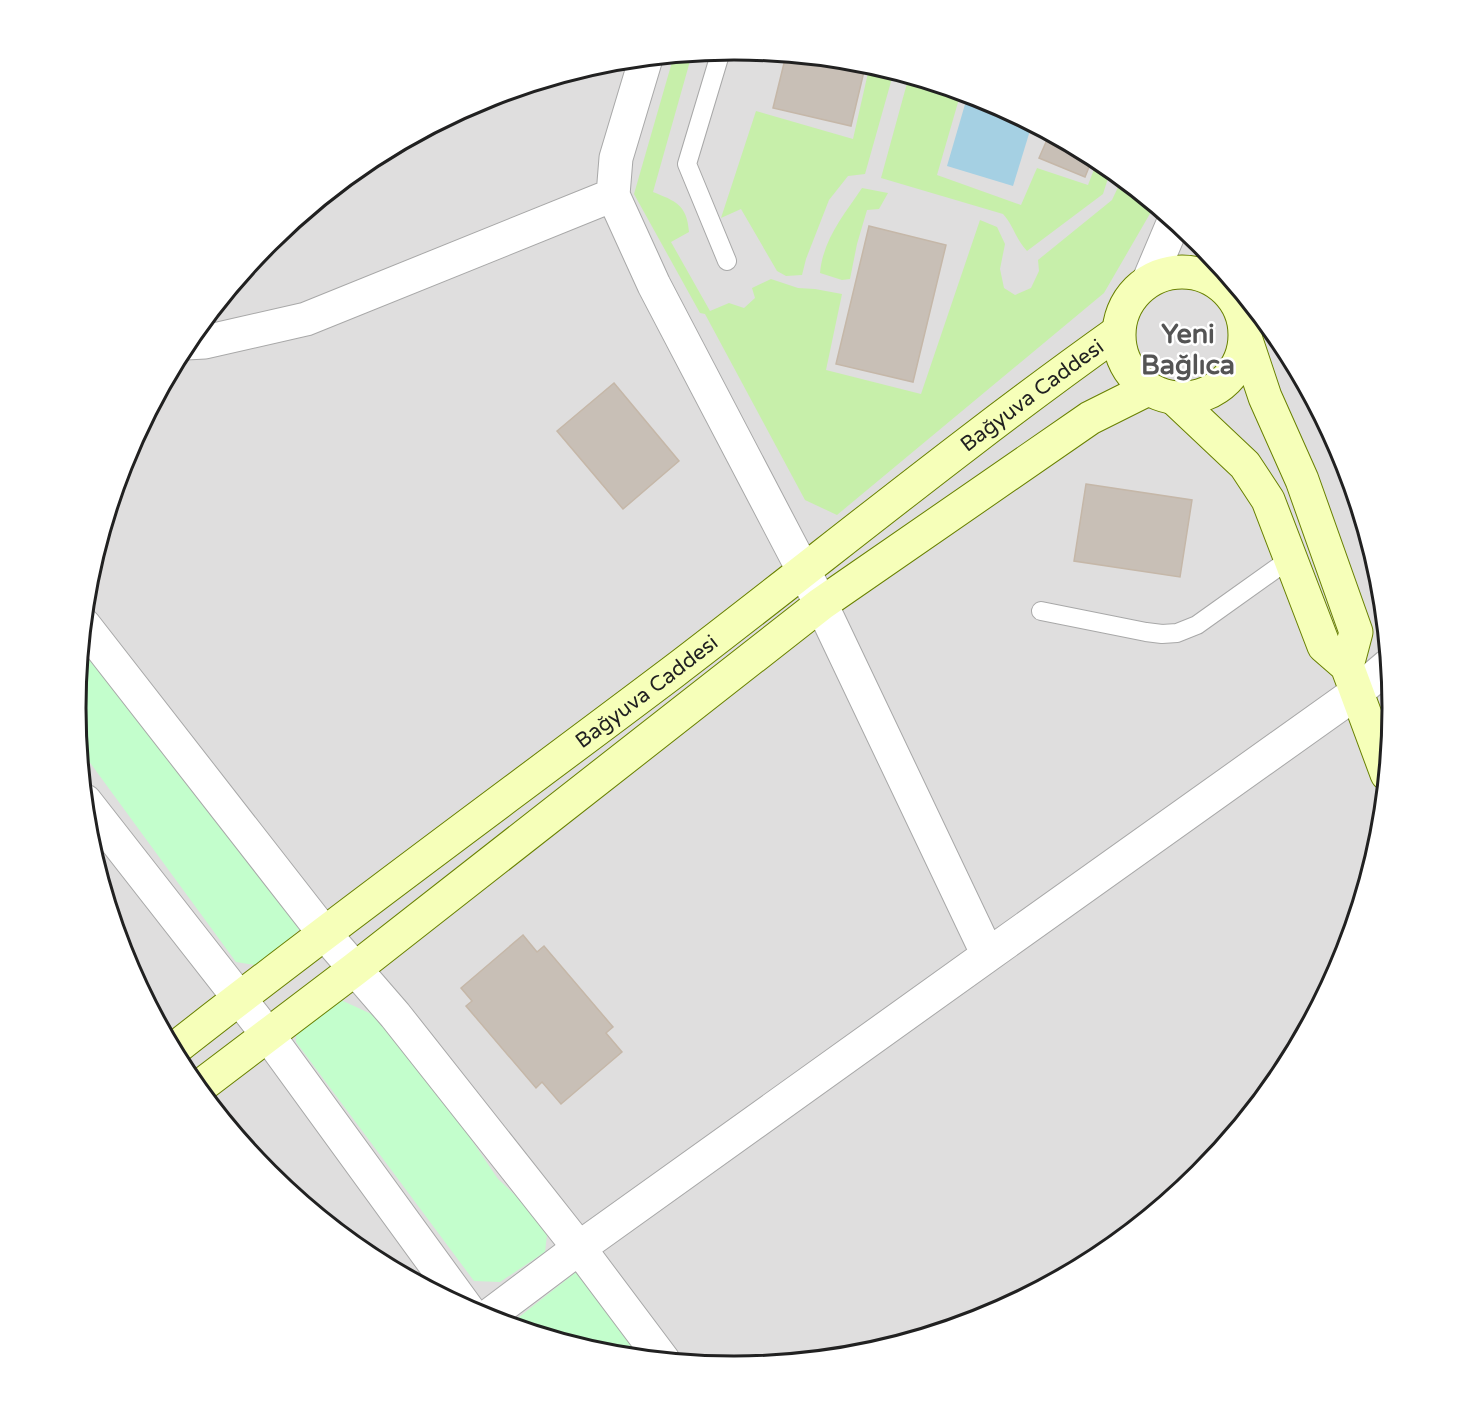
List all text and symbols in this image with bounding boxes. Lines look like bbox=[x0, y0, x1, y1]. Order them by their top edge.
district label: Yeni Bağlıca bbox=[1141, 318, 1235, 382]
street label: Bağyuva Caddesi bbox=[956, 334, 1109, 457]
street label: Bağyuva Caddesi bbox=[571, 630, 723, 754]

